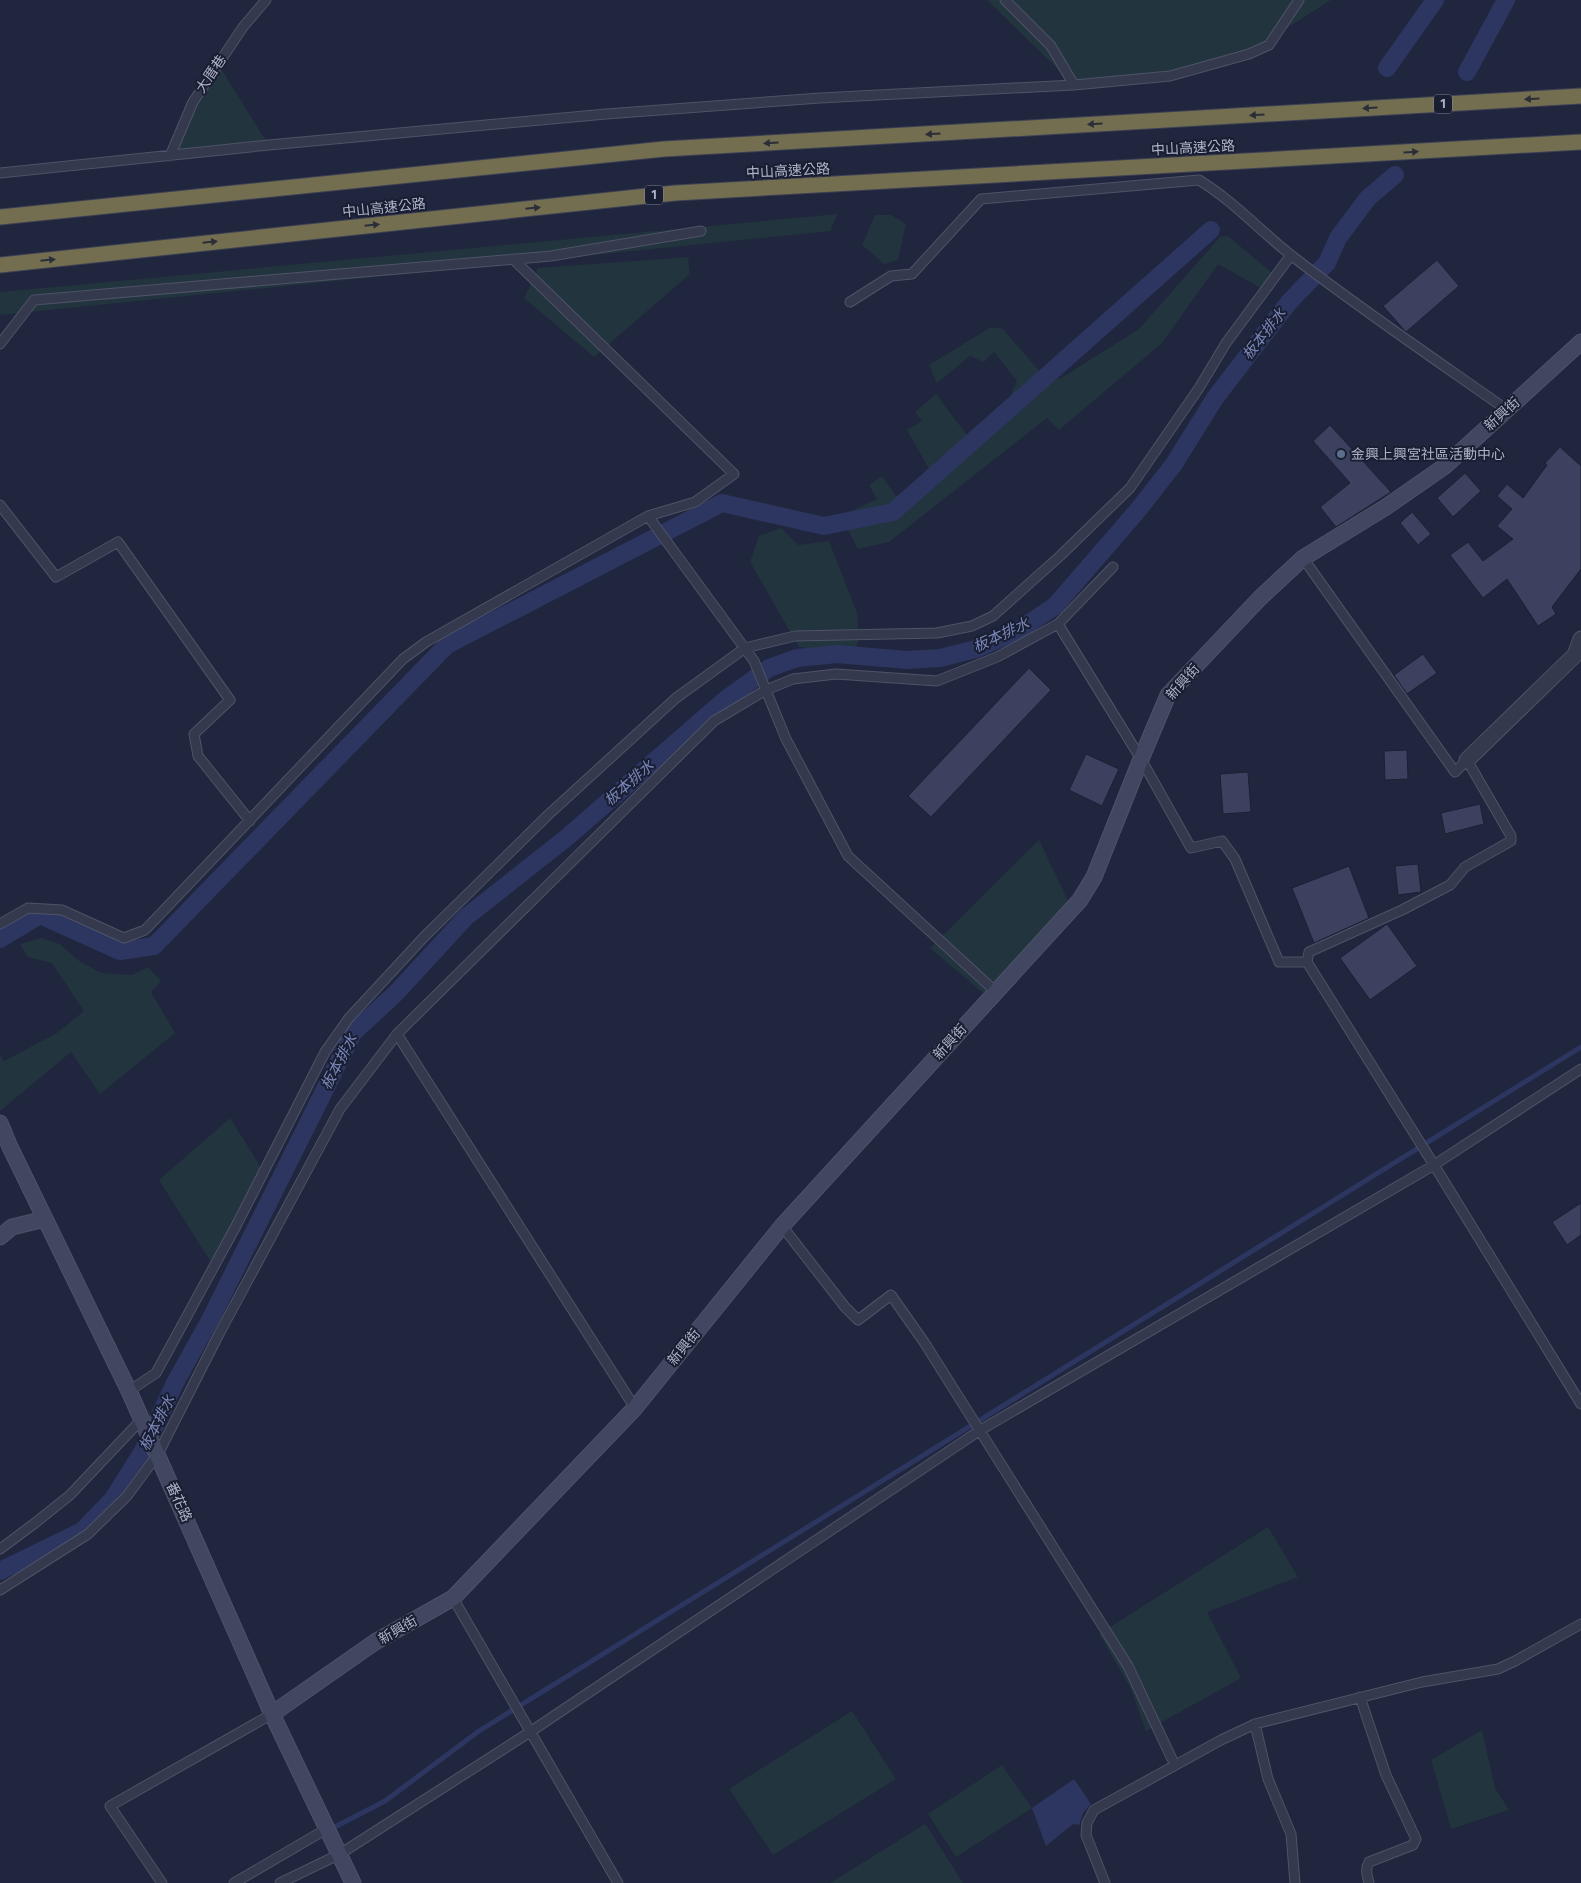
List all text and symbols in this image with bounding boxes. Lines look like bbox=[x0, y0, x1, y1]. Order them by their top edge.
street label: 大厝巷 bbox=[192, 52, 230, 96]
road number: 1 bbox=[1434, 95, 1452, 114]
one-way arrow bbox=[1524, 95, 1540, 103]
one-way arrow bbox=[1362, 105, 1378, 113]
one-way arrow bbox=[1249, 111, 1265, 119]
one-way arrow bbox=[1087, 121, 1103, 129]
one-way arrow bbox=[925, 130, 941, 138]
street label: 中山高速公路 bbox=[1151, 137, 1235, 159]
one-way arrow bbox=[762, 139, 778, 147]
one-way arrow bbox=[1403, 148, 1419, 156]
street label: 中山高速公路 bbox=[746, 160, 830, 182]
road number: 1 bbox=[645, 186, 663, 204]
street label: 中山高速公路 bbox=[341, 195, 427, 221]
one-way arrow bbox=[526, 204, 542, 212]
one-way arrow bbox=[364, 221, 380, 229]
one-way arrow bbox=[202, 238, 218, 246]
one-way arrow bbox=[41, 256, 57, 264]
water label: 板本排水 bbox=[1238, 304, 1290, 363]
street label: 新興街 bbox=[1481, 394, 1523, 434]
place label: 金興上興宮社區活動中心 bbox=[1351, 446, 1505, 463]
marker: 金興上興宮社區活動中心 bbox=[1335, 448, 1347, 460]
water label: 板本排水 bbox=[970, 614, 1033, 656]
street label: 新興街 bbox=[1163, 661, 1203, 703]
water label: 板本排水 bbox=[600, 756, 658, 809]
street label: 新興街 bbox=[930, 1021, 970, 1063]
water label: 板本排水 bbox=[317, 1030, 361, 1093]
street label: 新興街 bbox=[664, 1325, 704, 1369]
water label: 板本排水 bbox=[135, 1391, 179, 1454]
street label: 番花路 bbox=[163, 1479, 195, 1525]
street label: 新興街 bbox=[376, 1612, 420, 1648]

